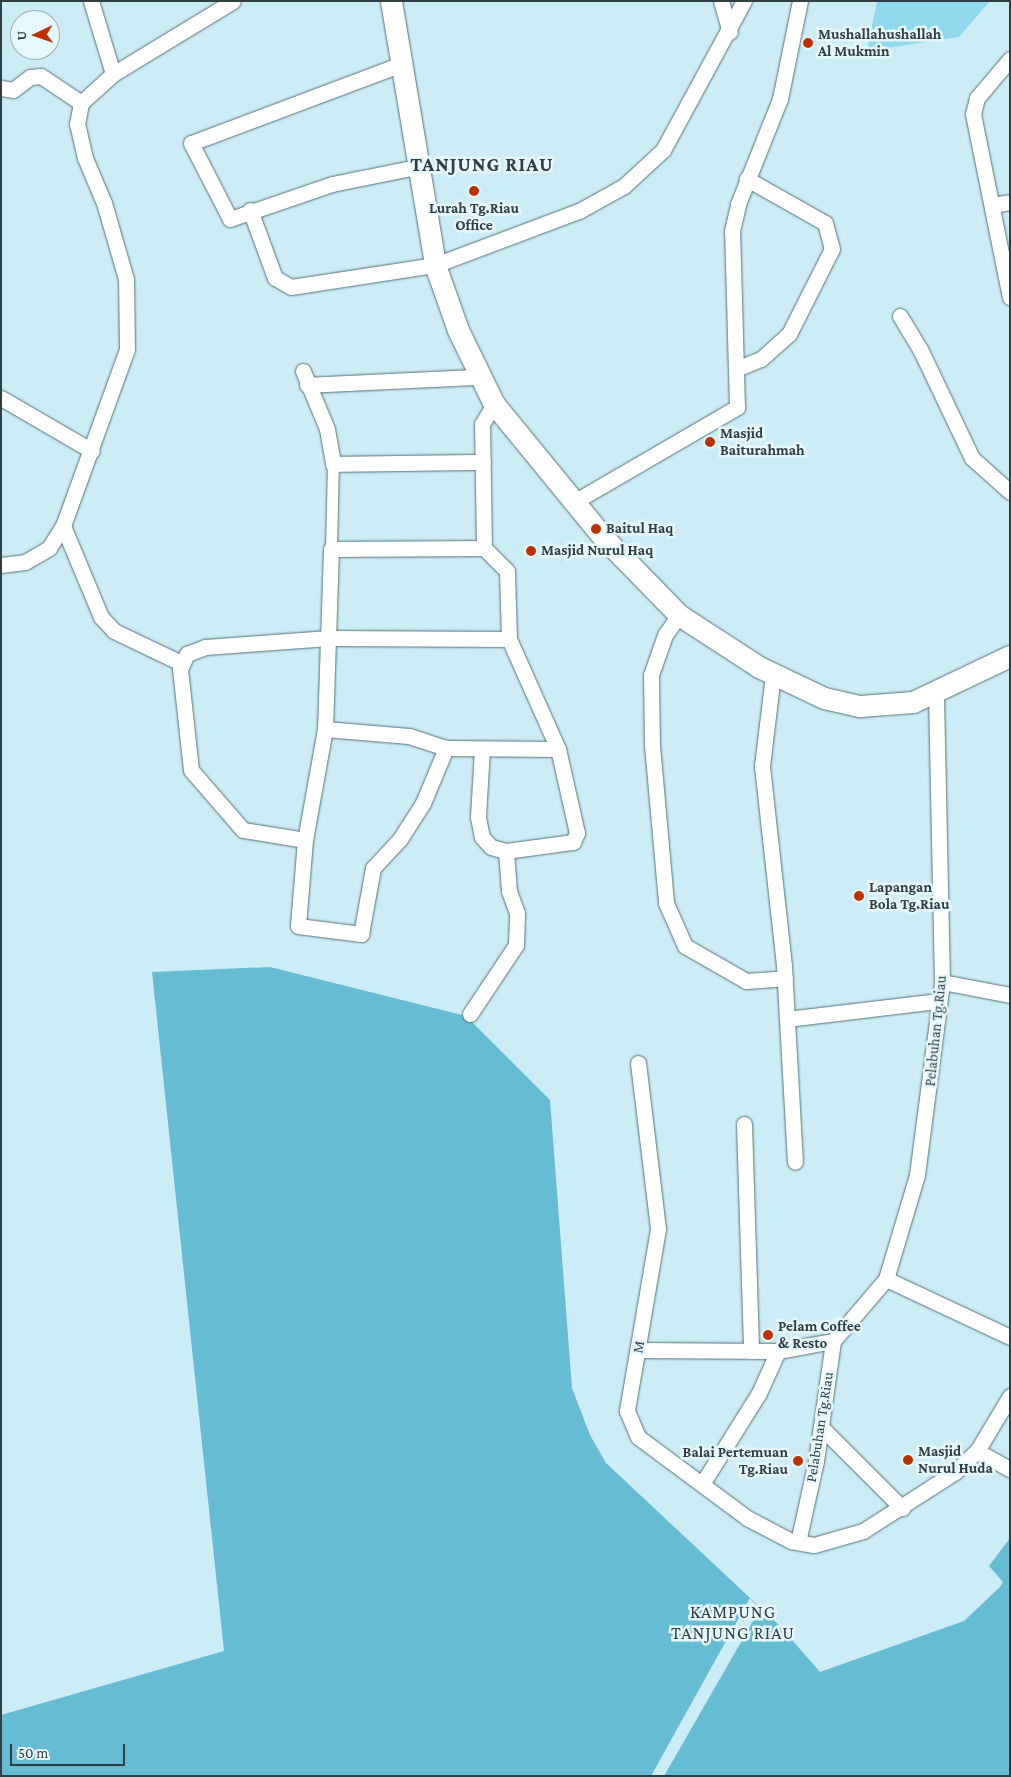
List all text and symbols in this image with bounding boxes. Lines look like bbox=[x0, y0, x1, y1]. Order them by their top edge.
north arrow bbox=[10, 10, 60, 60]
place label: Mushallahushallah Al Mukmin bbox=[818, 25, 941, 60]
text: U bbox=[13, 31, 29, 41]
marker: Mushallahushallah Al Mukmin bbox=[802, 37, 814, 49]
district label: TANJUNG RIAU bbox=[409, 152, 555, 176]
marker: Lurah Tg.Riau Office bbox=[468, 185, 480, 197]
place label: Lurah Tg.Riau Office bbox=[429, 199, 519, 234]
place label: Masjid Baiturahmah bbox=[720, 424, 805, 459]
marker: Masjid Baiturahmah bbox=[704, 436, 716, 448]
place label: Baitul Haq bbox=[606, 520, 673, 538]
marker: Baitul Haq bbox=[590, 523, 602, 535]
place label: Masjid Nurul Haq bbox=[541, 542, 653, 560]
marker: Masjid Nurul Haq bbox=[525, 545, 537, 557]
place label: Lapangan Bola Tg.Riau bbox=[869, 878, 949, 913]
marker: Lapangan Bola Tg.Riau bbox=[853, 890, 865, 902]
street label: Pelabuhan Tg.Riau bbox=[921, 975, 951, 1087]
place label: Pelam Coffee & Resto bbox=[778, 1317, 861, 1352]
marker: Pelam Coffee & Resto bbox=[762, 1329, 774, 1341]
street label: M bbox=[629, 1339, 649, 1355]
street label: Pelabuhan Tg.Riau bbox=[802, 1371, 838, 1483]
place label: Masjid Nurul Huda bbox=[918, 1442, 993, 1477]
place label: Balai Pertemuan Tg.Riau bbox=[683, 1443, 788, 1478]
marker: Masjid Nurul Huda bbox=[902, 1454, 914, 1466]
marker: Balai Pertemuan Tg.Riau bbox=[792, 1455, 804, 1467]
district label: KAMPUNG TANJUNG RIAU bbox=[670, 1602, 796, 1645]
scale bar bbox=[12, 1734, 128, 1766]
text: 50 m bbox=[18, 1745, 48, 1761]

